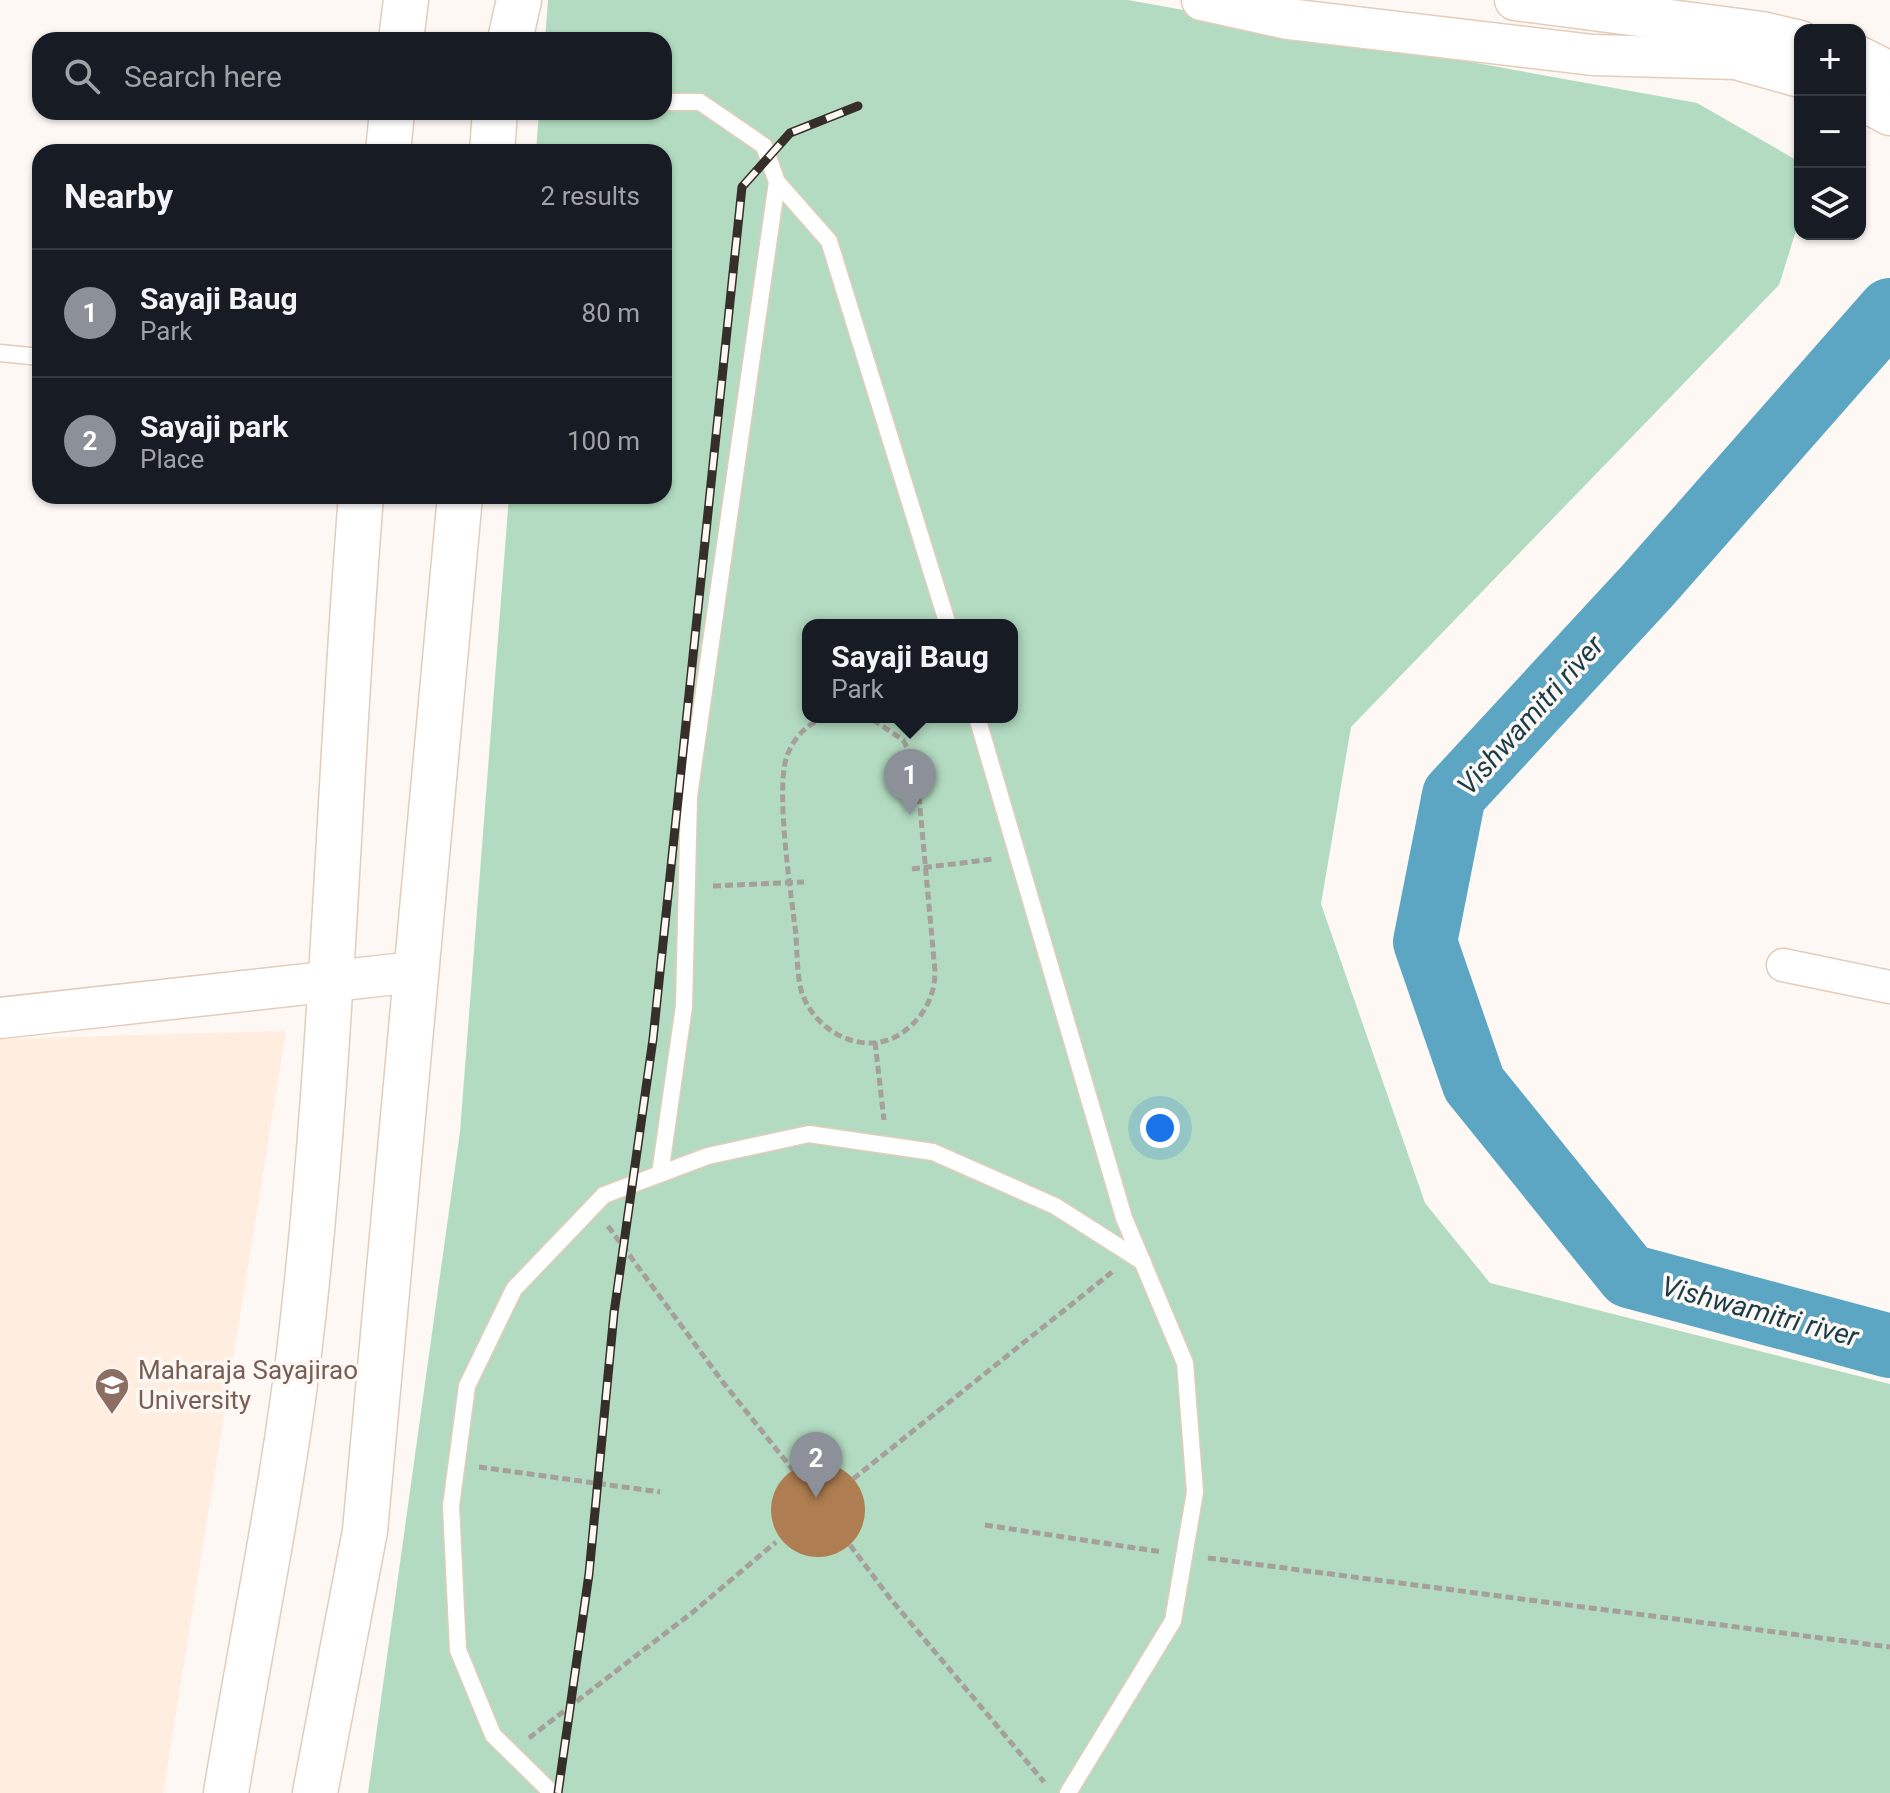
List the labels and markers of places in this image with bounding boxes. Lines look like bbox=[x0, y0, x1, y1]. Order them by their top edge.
pin: 1 bbox=[884, 749, 936, 815]
place label: Maharaja Sayajirao University bbox=[138, 1355, 358, 1415]
school or university icon: Maharaja Sayajirao University bbox=[93, 1366, 131, 1416]
pin: 2 bbox=[790, 1432, 842, 1498]

